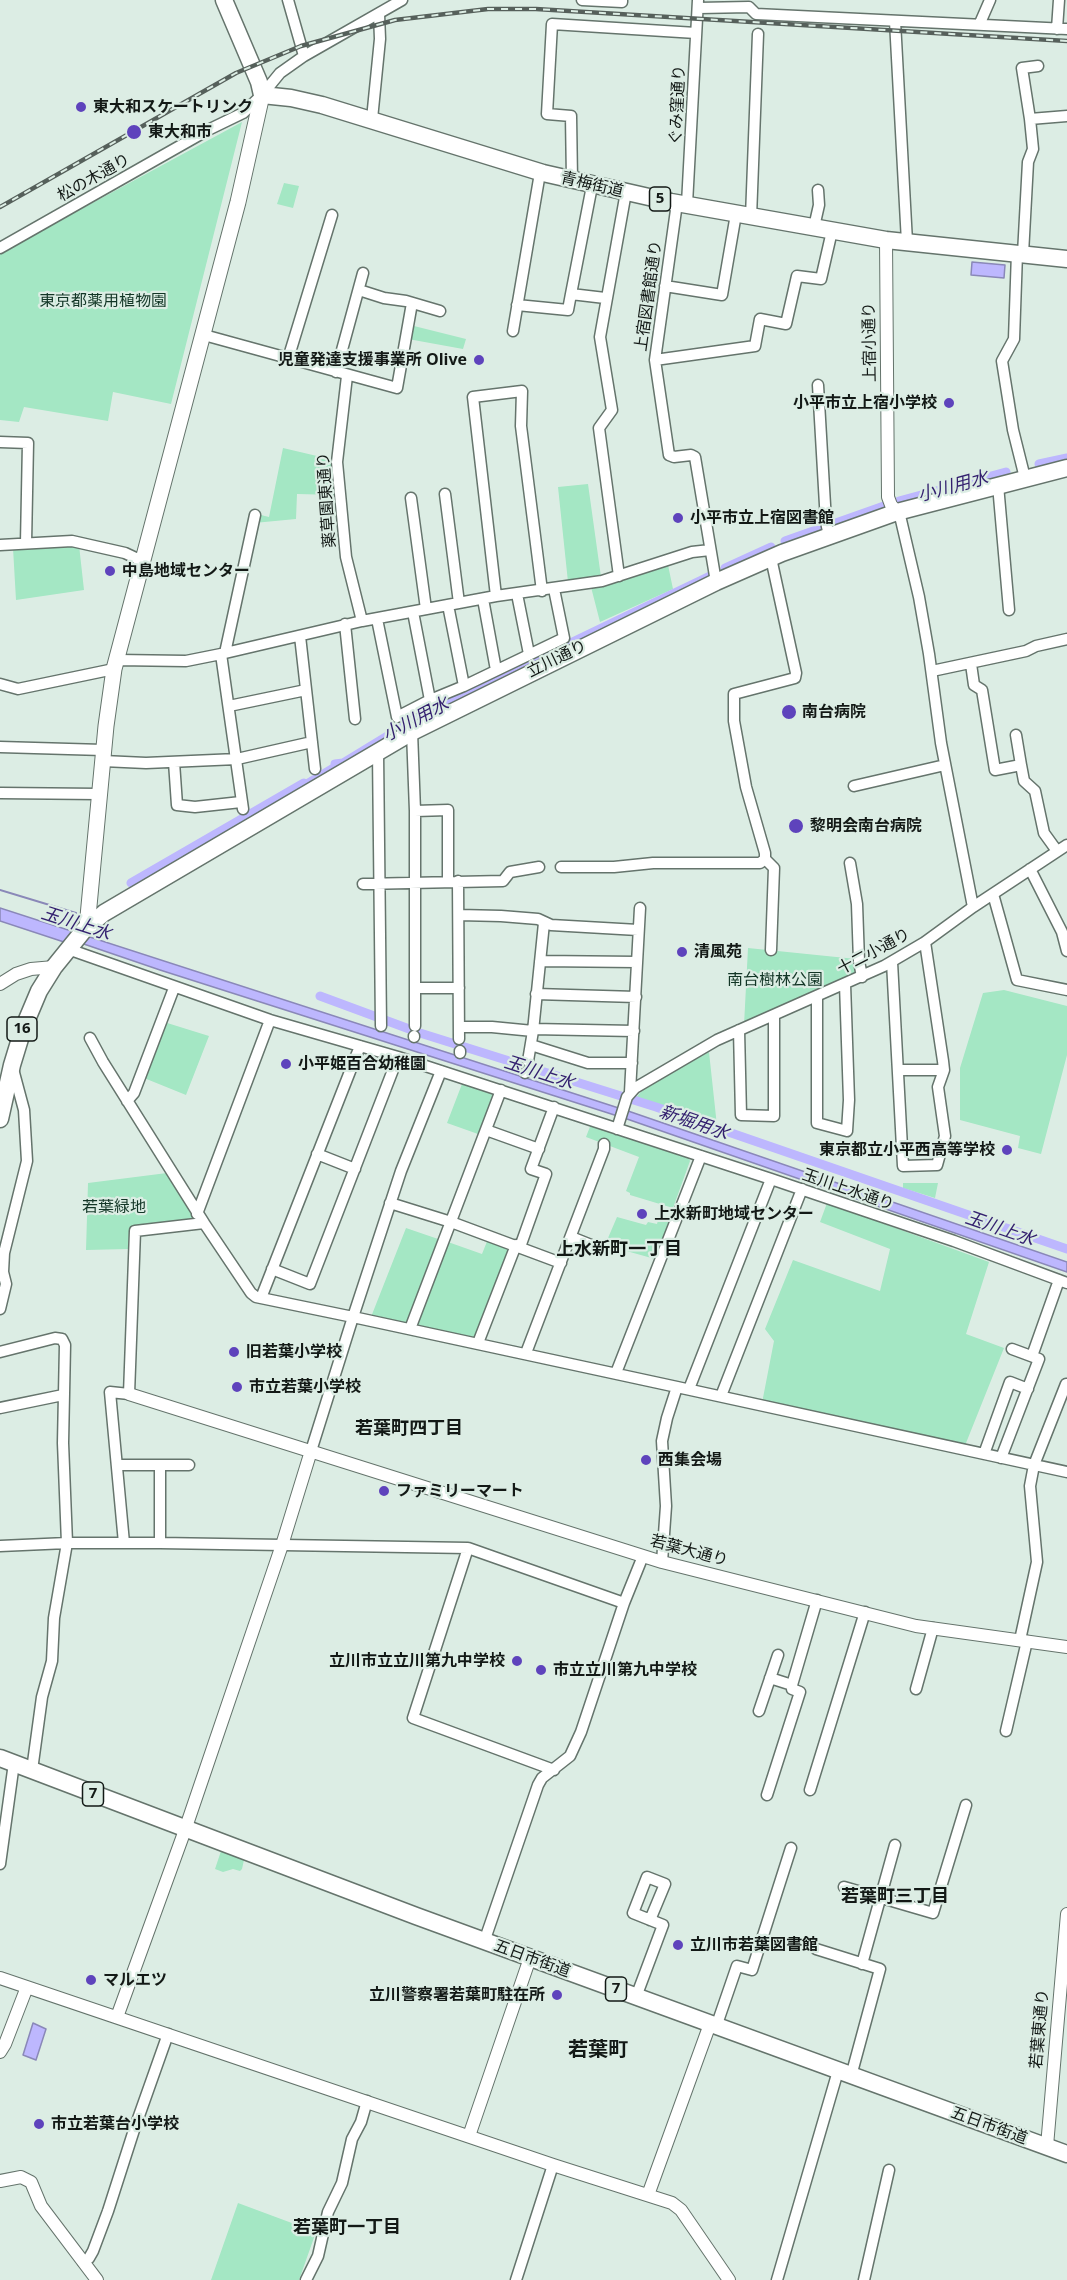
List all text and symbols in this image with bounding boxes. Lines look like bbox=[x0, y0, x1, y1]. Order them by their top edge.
street label: ぐみ窪通り bbox=[666, 65, 690, 145]
place label: 東大和スケートリンク bbox=[93, 97, 253, 117]
marker: 東大和スケートリンク bbox=[74, 100, 88, 114]
place label: 東大和市 bbox=[148, 122, 212, 142]
marker: 東大和市 bbox=[125, 123, 143, 141]
street label: 松の木通り bbox=[54, 150, 134, 206]
street label: 青梅街道 bbox=[559, 168, 625, 202]
road number: 5 bbox=[650, 187, 670, 211]
street label: 上宿図書館通り bbox=[632, 239, 666, 353]
park label: 東京都薬用植物園 bbox=[39, 291, 167, 311]
street label: 上宿小通り bbox=[860, 302, 880, 382]
place label: 児童発達支援事業所 Olive bbox=[278, 350, 467, 370]
marker: 児童発達支援事業所 Olive bbox=[472, 353, 486, 367]
place label: 小平市立上宿小学校 bbox=[793, 393, 937, 413]
marker: 小平市立上宿小学校 bbox=[942, 396, 956, 410]
street label: 薬草園東通り bbox=[314, 451, 340, 549]
water label: 小川用水 bbox=[915, 467, 991, 507]
place label: 小平市立上宿図書館 bbox=[690, 508, 834, 528]
marker: 小平市立上宿図書館 bbox=[671, 511, 685, 525]
place label: 中島地域センター bbox=[122, 561, 250, 581]
marker: 中島地域センター bbox=[103, 564, 117, 578]
street label: 立川通り bbox=[524, 636, 590, 682]
water label: 小川用水 bbox=[379, 694, 453, 746]
place label: 南台病院 bbox=[802, 702, 866, 722]
marker: 南台病院 bbox=[780, 703, 798, 721]
place label: 黎明会南台病院 bbox=[810, 816, 922, 836]
marker: 黎明会南台病院 bbox=[787, 817, 805, 835]
water label: 玉川上水 bbox=[38, 903, 114, 945]
street label: 十二小通り bbox=[834, 925, 914, 979]
place label: 清風苑 bbox=[694, 942, 742, 962]
marker: 清風苑 bbox=[675, 945, 689, 959]
park label: 南台樹林公園 bbox=[727, 970, 823, 990]
road number: 16 bbox=[7, 1017, 37, 1041]
water label: 玉川上水 bbox=[501, 1052, 577, 1094]
place label: 小平姫百合幼稚園 bbox=[298, 1054, 426, 1074]
marker: 小平姫百合幼稚園 bbox=[279, 1057, 293, 1071]
water label: 新堀用水 bbox=[656, 1101, 732, 1145]
place label: 東京都立小平西高等学校 bbox=[819, 1140, 995, 1160]
marker: 東京都立小平西高等学校 bbox=[1000, 1143, 1014, 1157]
street label: 玉川上水通り bbox=[799, 1165, 897, 1215]
park label: 若葉緑地 bbox=[82, 1197, 146, 1217]
place label: 上水新町地域センター bbox=[654, 1204, 814, 1224]
marker: 上水新町地域センター bbox=[635, 1207, 649, 1221]
water label: 玉川上水 bbox=[962, 1207, 1038, 1251]
district label: 上水新町一丁目 bbox=[556, 1239, 682, 1261]
place label: 旧若葉小学校 bbox=[246, 1342, 342, 1362]
marker: 旧若葉小学校 bbox=[227, 1345, 241, 1359]
place label: 市立若葉小学校 bbox=[249, 1377, 361, 1397]
marker: 市立若葉小学校 bbox=[230, 1380, 244, 1394]
district label: 若葉町四丁目 bbox=[355, 1418, 463, 1440]
place label: 西集会場 bbox=[658, 1450, 722, 1470]
marker: 西集会場 bbox=[639, 1453, 653, 1467]
place label: ファミリーマート bbox=[396, 1481, 524, 1501]
marker: ファミリーマート bbox=[377, 1484, 391, 1498]
street label: 若葉大通り bbox=[648, 1531, 730, 1571]
place label: 立川市立立川第九中学校 bbox=[329, 1651, 505, 1671]
marker: 立川市立立川第九中学校 bbox=[510, 1654, 524, 1668]
place label: 市立立川第九中学校 bbox=[553, 1660, 697, 1680]
marker: 市立立川第九中学校 bbox=[534, 1663, 548, 1677]
road number: 7 bbox=[82, 1782, 104, 1806]
district label: 若葉町三丁目 bbox=[841, 1886, 949, 1908]
place label: 立川市若葉図書館 bbox=[690, 1935, 818, 1955]
street label: 五日市街道 bbox=[491, 1936, 573, 1982]
marker: 立川市若葉図書館 bbox=[671, 1938, 685, 1952]
place label: マルエツ bbox=[103, 1970, 167, 1990]
marker: マルエツ bbox=[84, 1973, 98, 1987]
road number: 7 bbox=[606, 1977, 626, 2001]
place label: 立川警察署若葉町駐在所 bbox=[369, 1985, 545, 2005]
marker: 立川警察署若葉町駐在所 bbox=[550, 1988, 564, 2002]
street label: 若葉東通り bbox=[1027, 1988, 1053, 2070]
district label: 若葉町 bbox=[568, 2038, 628, 2062]
street label: 五日市街道 bbox=[948, 2103, 1030, 2149]
place label: 市立若葉台小学校 bbox=[51, 2114, 179, 2134]
marker: 市立若葉台小学校 bbox=[32, 2117, 46, 2131]
district label: 若葉町一丁目 bbox=[293, 2217, 401, 2239]

